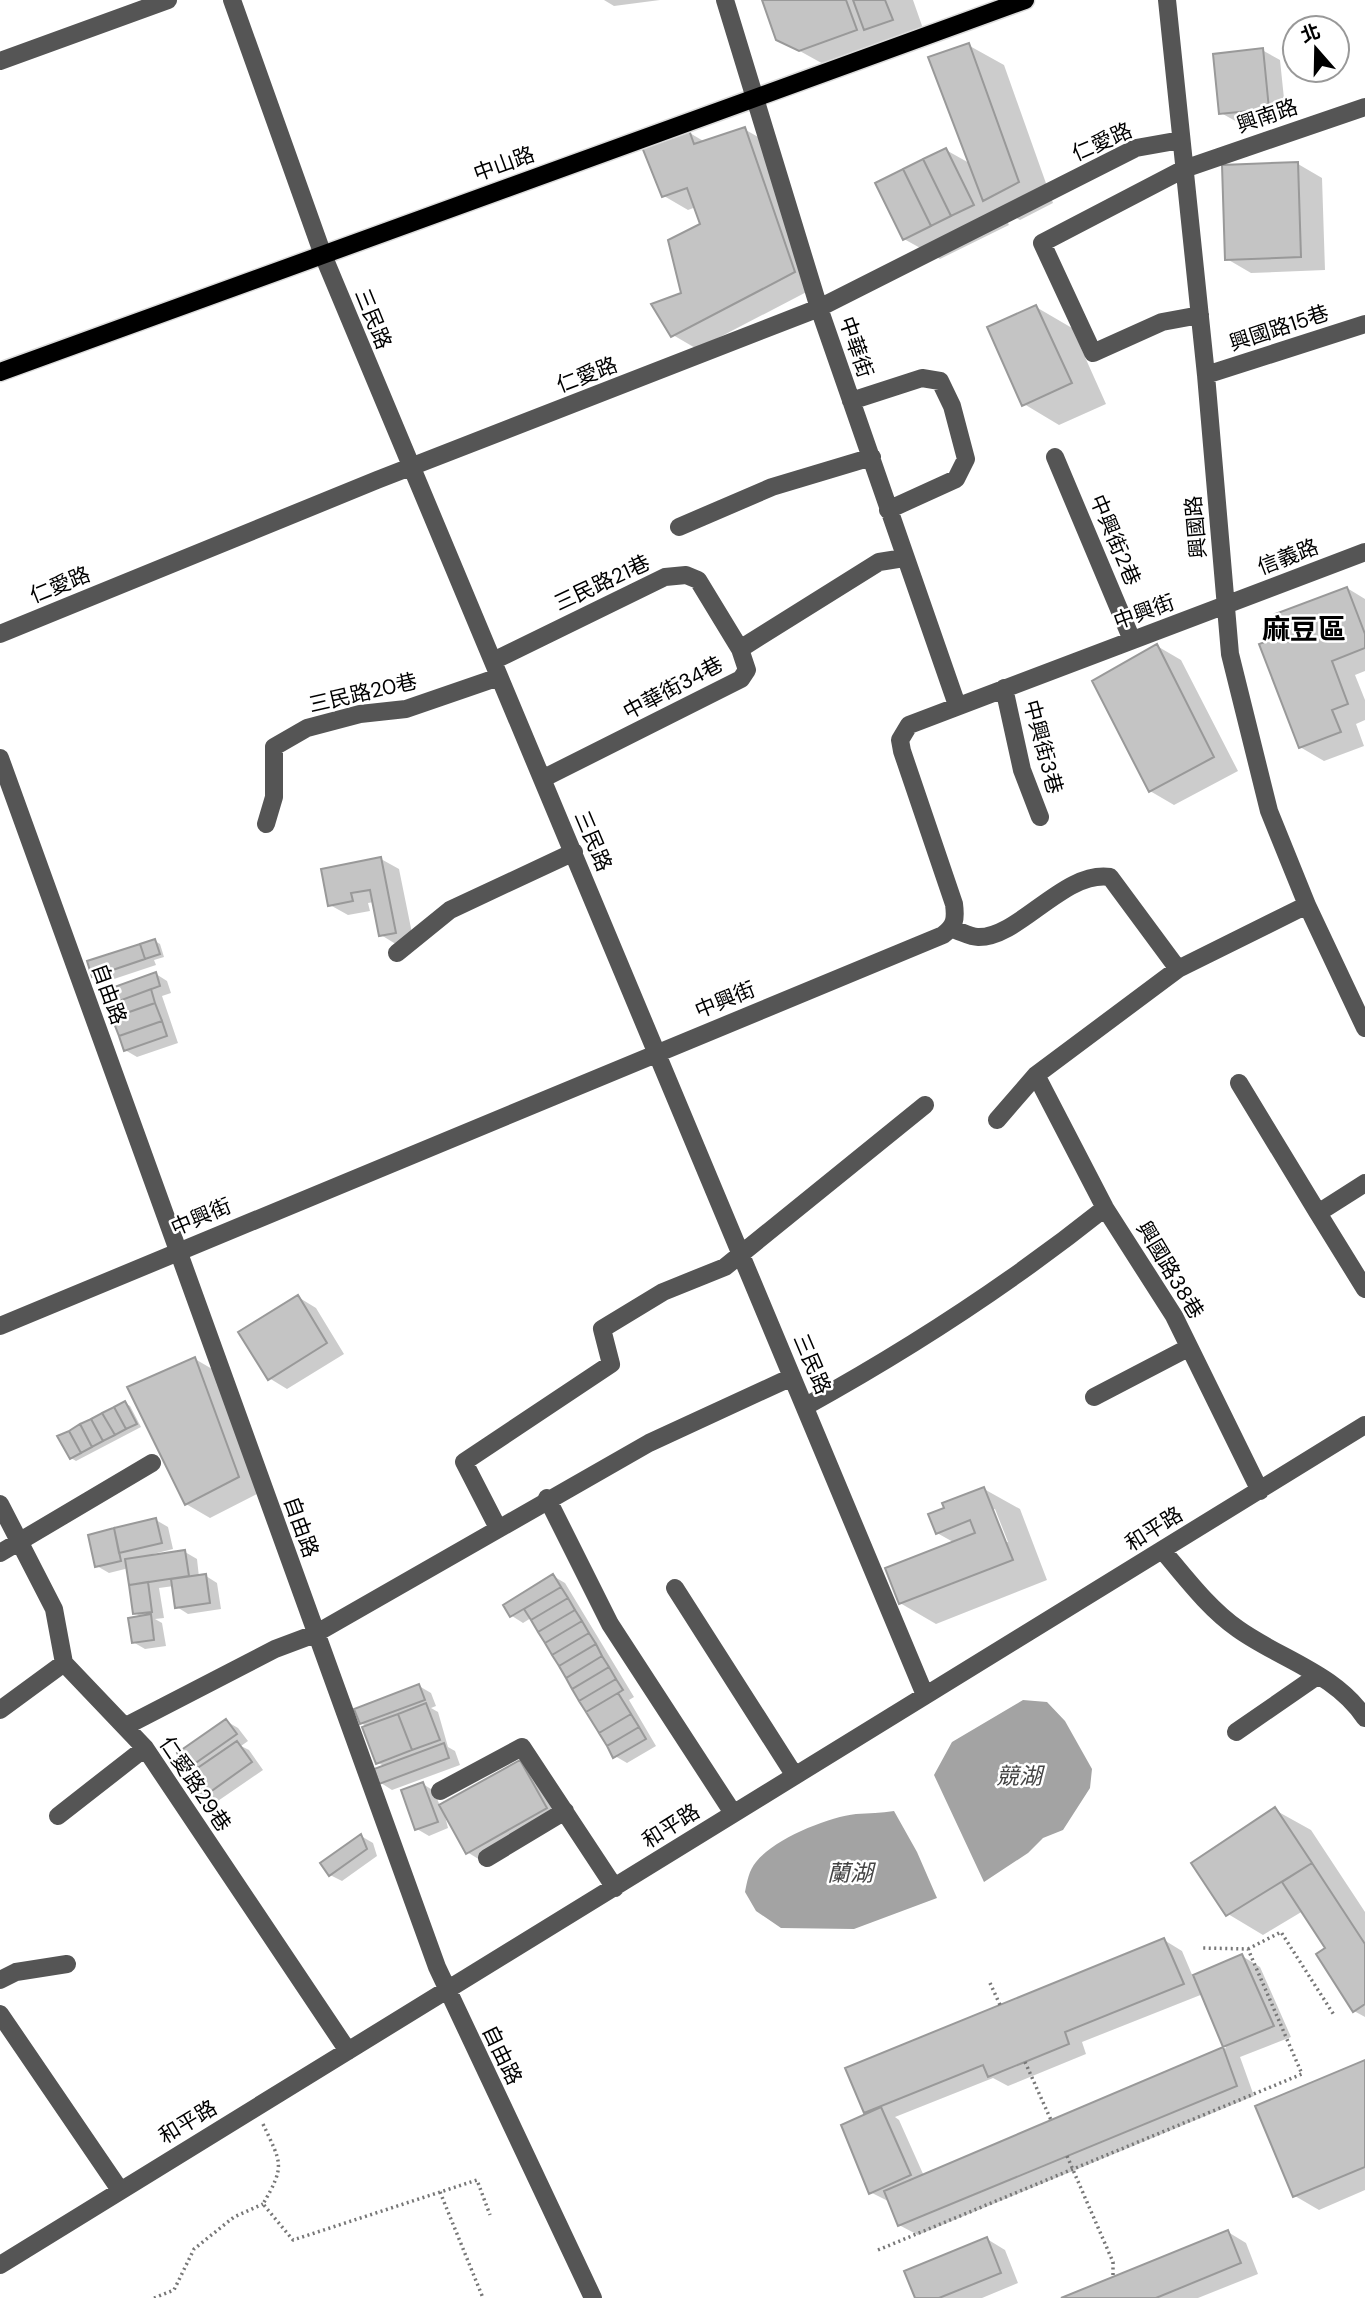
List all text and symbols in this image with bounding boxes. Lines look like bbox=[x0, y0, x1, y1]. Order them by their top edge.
north arrow bbox=[1281, 14, 1351, 84]
text: 北 bbox=[1297, 18, 1324, 48]
street label: 興南路 bbox=[1233, 93, 1301, 139]
street label: 仁愛路 bbox=[1068, 116, 1136, 168]
street label: 中山路 bbox=[470, 140, 538, 188]
street label: 三民路 bbox=[348, 285, 398, 353]
street label: 興國路15巷 bbox=[1226, 299, 1332, 357]
street label: 中華街 bbox=[833, 313, 879, 381]
street label: 仁愛路 bbox=[553, 351, 621, 399]
street label: 中興街2巷 bbox=[1083, 490, 1147, 590]
street label: 興國路 bbox=[1179, 494, 1213, 560]
street label: 信義路 bbox=[1254, 533, 1322, 581]
street label: 三民路21巷 bbox=[550, 549, 654, 617]
street label: 仁愛路 bbox=[26, 560, 94, 610]
street label: 中興街 bbox=[1110, 588, 1178, 636]
district label: 麻豆區 bbox=[1262, 611, 1346, 648]
street label: 中華街34巷 bbox=[618, 650, 728, 726]
street label: 三民路20巷 bbox=[306, 667, 420, 719]
street label: 中興街3巷 bbox=[1017, 697, 1069, 797]
street label: 三民路 bbox=[568, 807, 618, 875]
street label: 自由路 bbox=[85, 960, 133, 1028]
street label: 中興街 bbox=[691, 975, 759, 1025]
street label: 中興街 bbox=[167, 1192, 235, 1242]
street label: 興國路38巷 bbox=[1130, 1216, 1210, 1324]
street label: 三民路 bbox=[787, 1330, 837, 1398]
street label: 自由路 bbox=[277, 1493, 325, 1561]
street label: 和平路 bbox=[1120, 1500, 1188, 1558]
street label: 仁愛路29巷 bbox=[153, 1731, 237, 1837]
water label: 競湖 bbox=[996, 1761, 1045, 1791]
street label: 和平路 bbox=[637, 1797, 705, 1855]
water label: 蘭湖 bbox=[827, 1858, 876, 1888]
street label: 自由路 bbox=[476, 2021, 528, 2089]
street label: 和平路 bbox=[154, 2094, 222, 2150]

